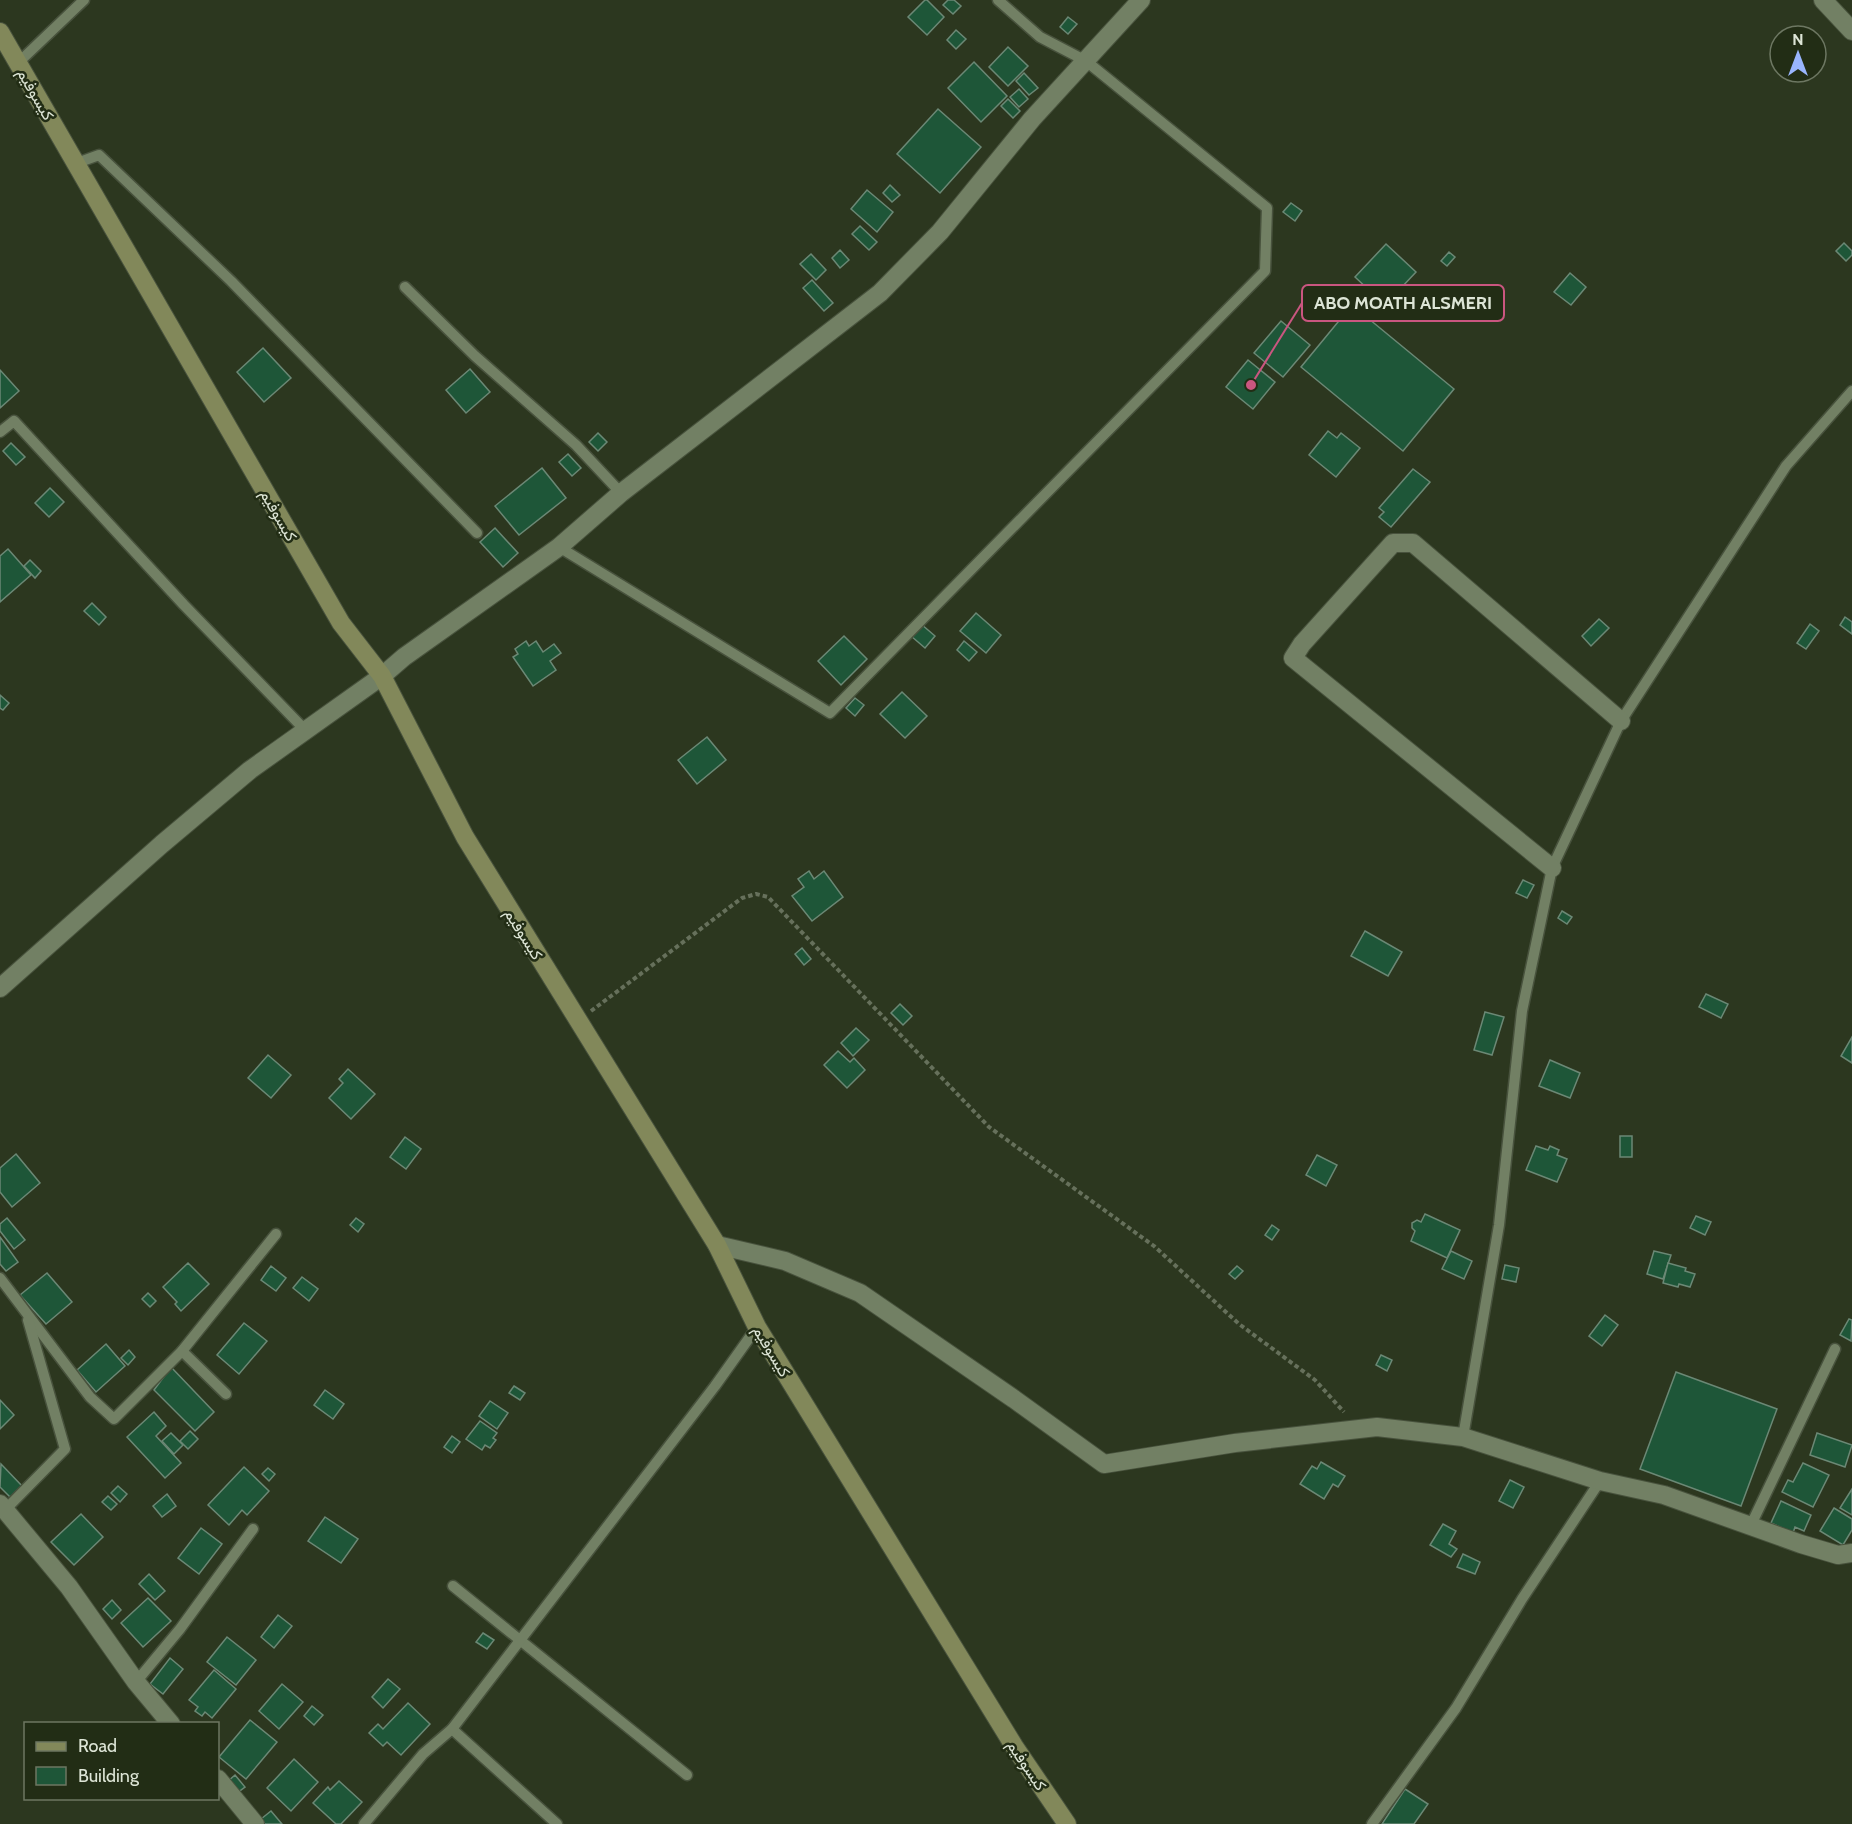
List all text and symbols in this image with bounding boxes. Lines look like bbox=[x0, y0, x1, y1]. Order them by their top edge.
north arrow bbox=[1768, 24, 1828, 84]
text: N bbox=[1792, 30, 1804, 49]
street label: كيسوفيم bbox=[12, 65, 58, 124]
callout: ABO MOATH ALSMERI bbox=[1302, 285, 1504, 321]
text: ABO MOATH ALSMERI bbox=[1314, 292, 1492, 314]
street label: كيسوفيم bbox=[255, 486, 301, 545]
street label: كيسوفيم bbox=[500, 905, 547, 964]
street label: كيسوفيم bbox=[748, 1322, 794, 1381]
legend bbox=[24, 1722, 219, 1800]
text: Road bbox=[78, 1735, 117, 1757]
street label: كيسوفيم bbox=[1002, 1736, 1050, 1795]
text: Building bbox=[78, 1765, 140, 1787]

